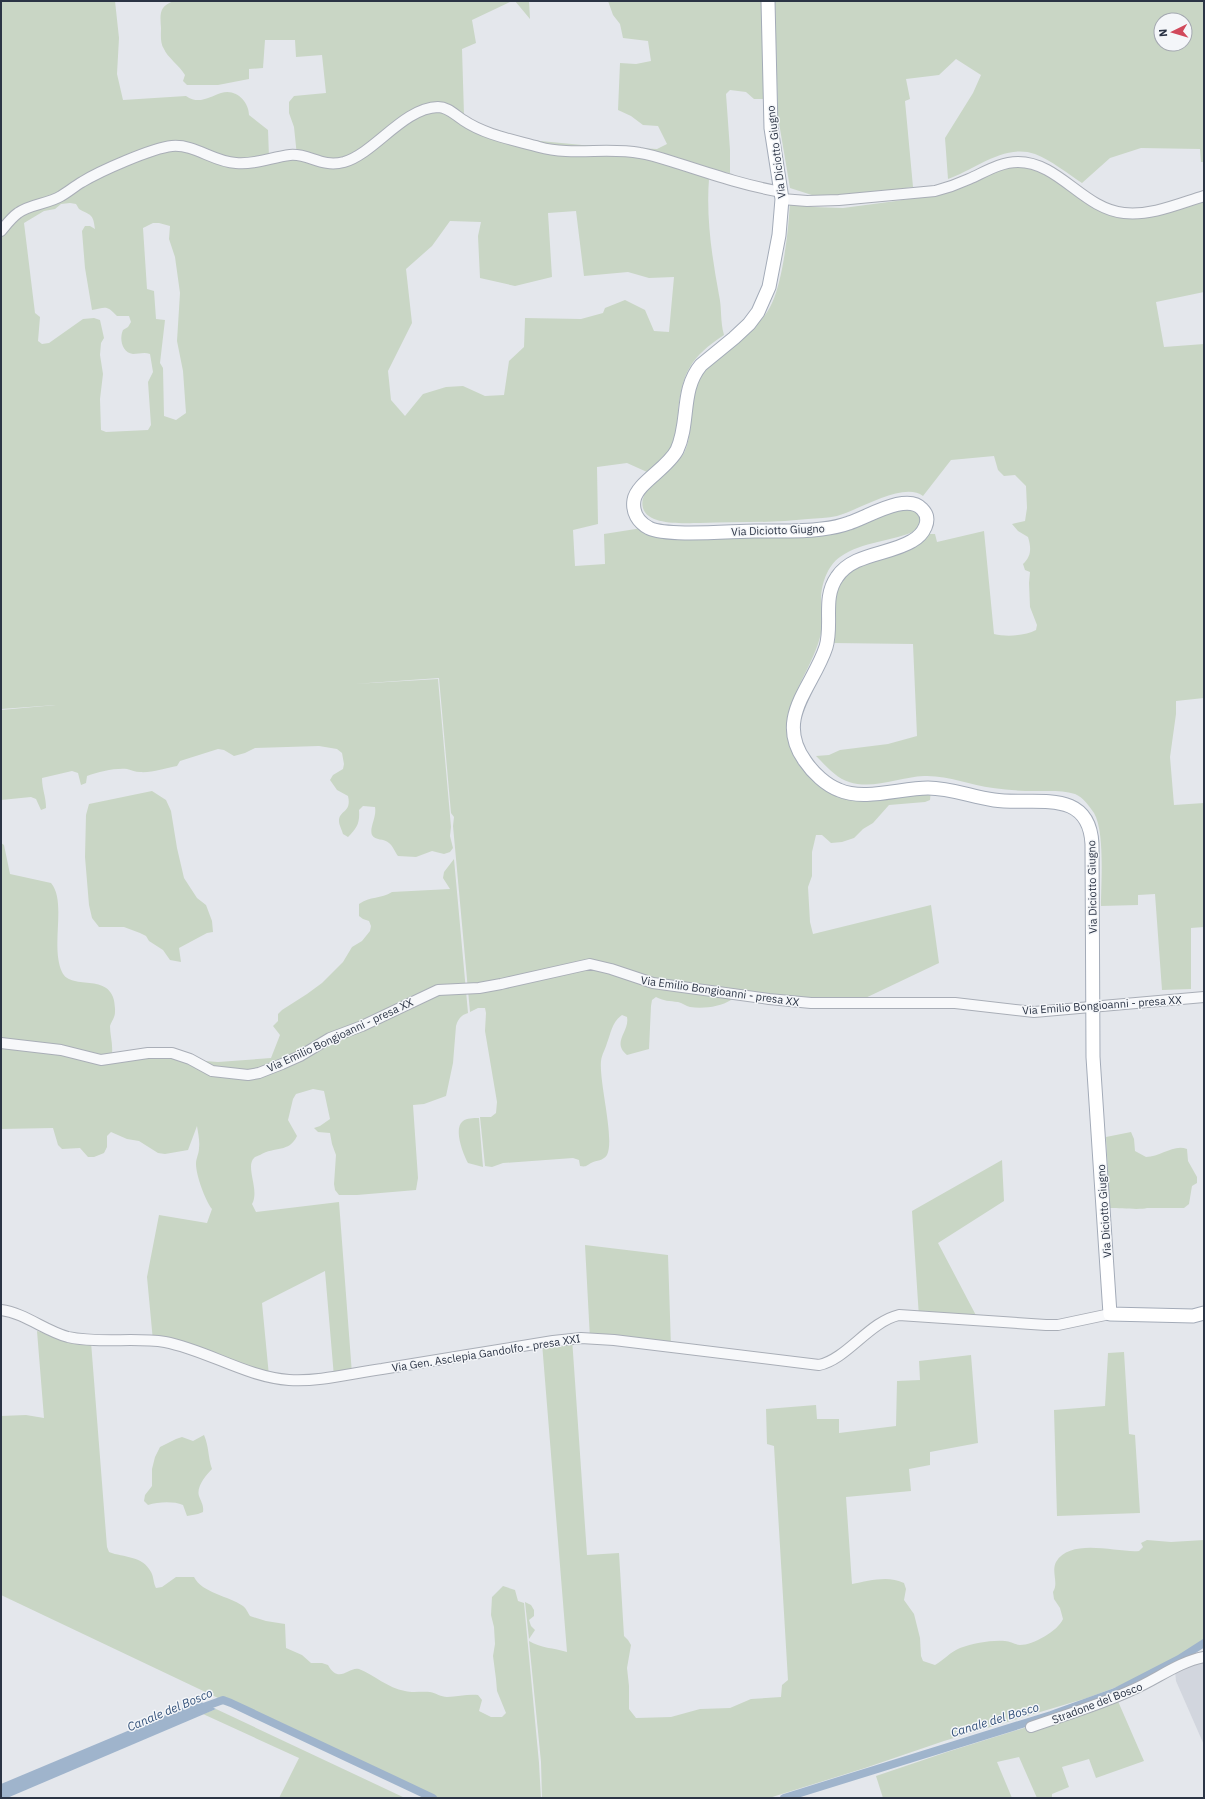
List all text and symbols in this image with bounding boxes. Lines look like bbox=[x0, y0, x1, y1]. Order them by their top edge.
north arrow bbox=[1153, 12, 1193, 52]
text: N bbox=[1156, 28, 1170, 37]
street label: Via Diciotto Giugno bbox=[763, 105, 789, 199]
street label: Via Diciotto Giugno bbox=[731, 521, 825, 539]
street label: Via Diciotto Giugno bbox=[1084, 840, 1100, 934]
street label: Via Emilio Bongioanni - presa XX bbox=[640, 973, 800, 1009]
street label: Via Emilio Bongioanni - presa XX bbox=[1022, 992, 1183, 1018]
street label: Via Emilio Bongioanni - presa XX bbox=[265, 995, 416, 1075]
street label: Via Diciotto Giugno bbox=[1094, 1164, 1114, 1258]
street label: Via Gen. Asclepia Gandolfo - presa XXI bbox=[391, 1331, 581, 1375]
street label: Stradone del Bosco bbox=[1050, 1679, 1144, 1727]
water label: Canale del Bosco bbox=[125, 1685, 215, 1734]
water label: Canale del Bosco bbox=[949, 1699, 1041, 1740]

